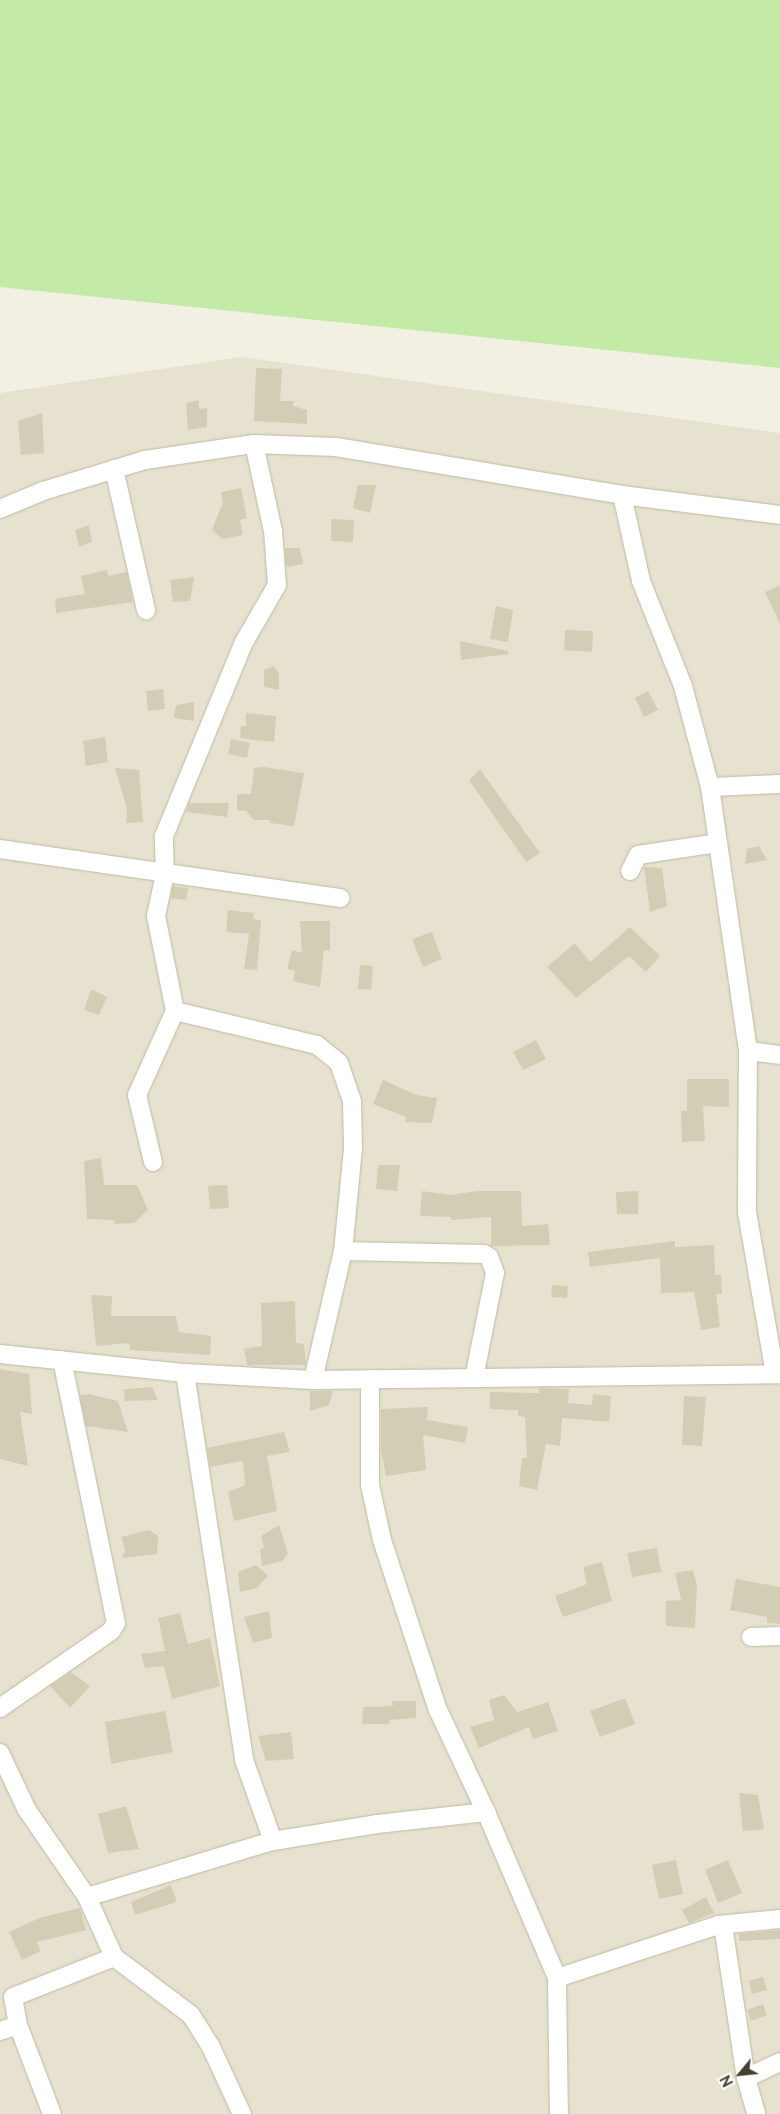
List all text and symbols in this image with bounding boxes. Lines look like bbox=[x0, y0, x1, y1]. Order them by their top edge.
north arrow bbox=[715, 2049, 765, 2099]
text: N bbox=[717, 2073, 736, 2090]

